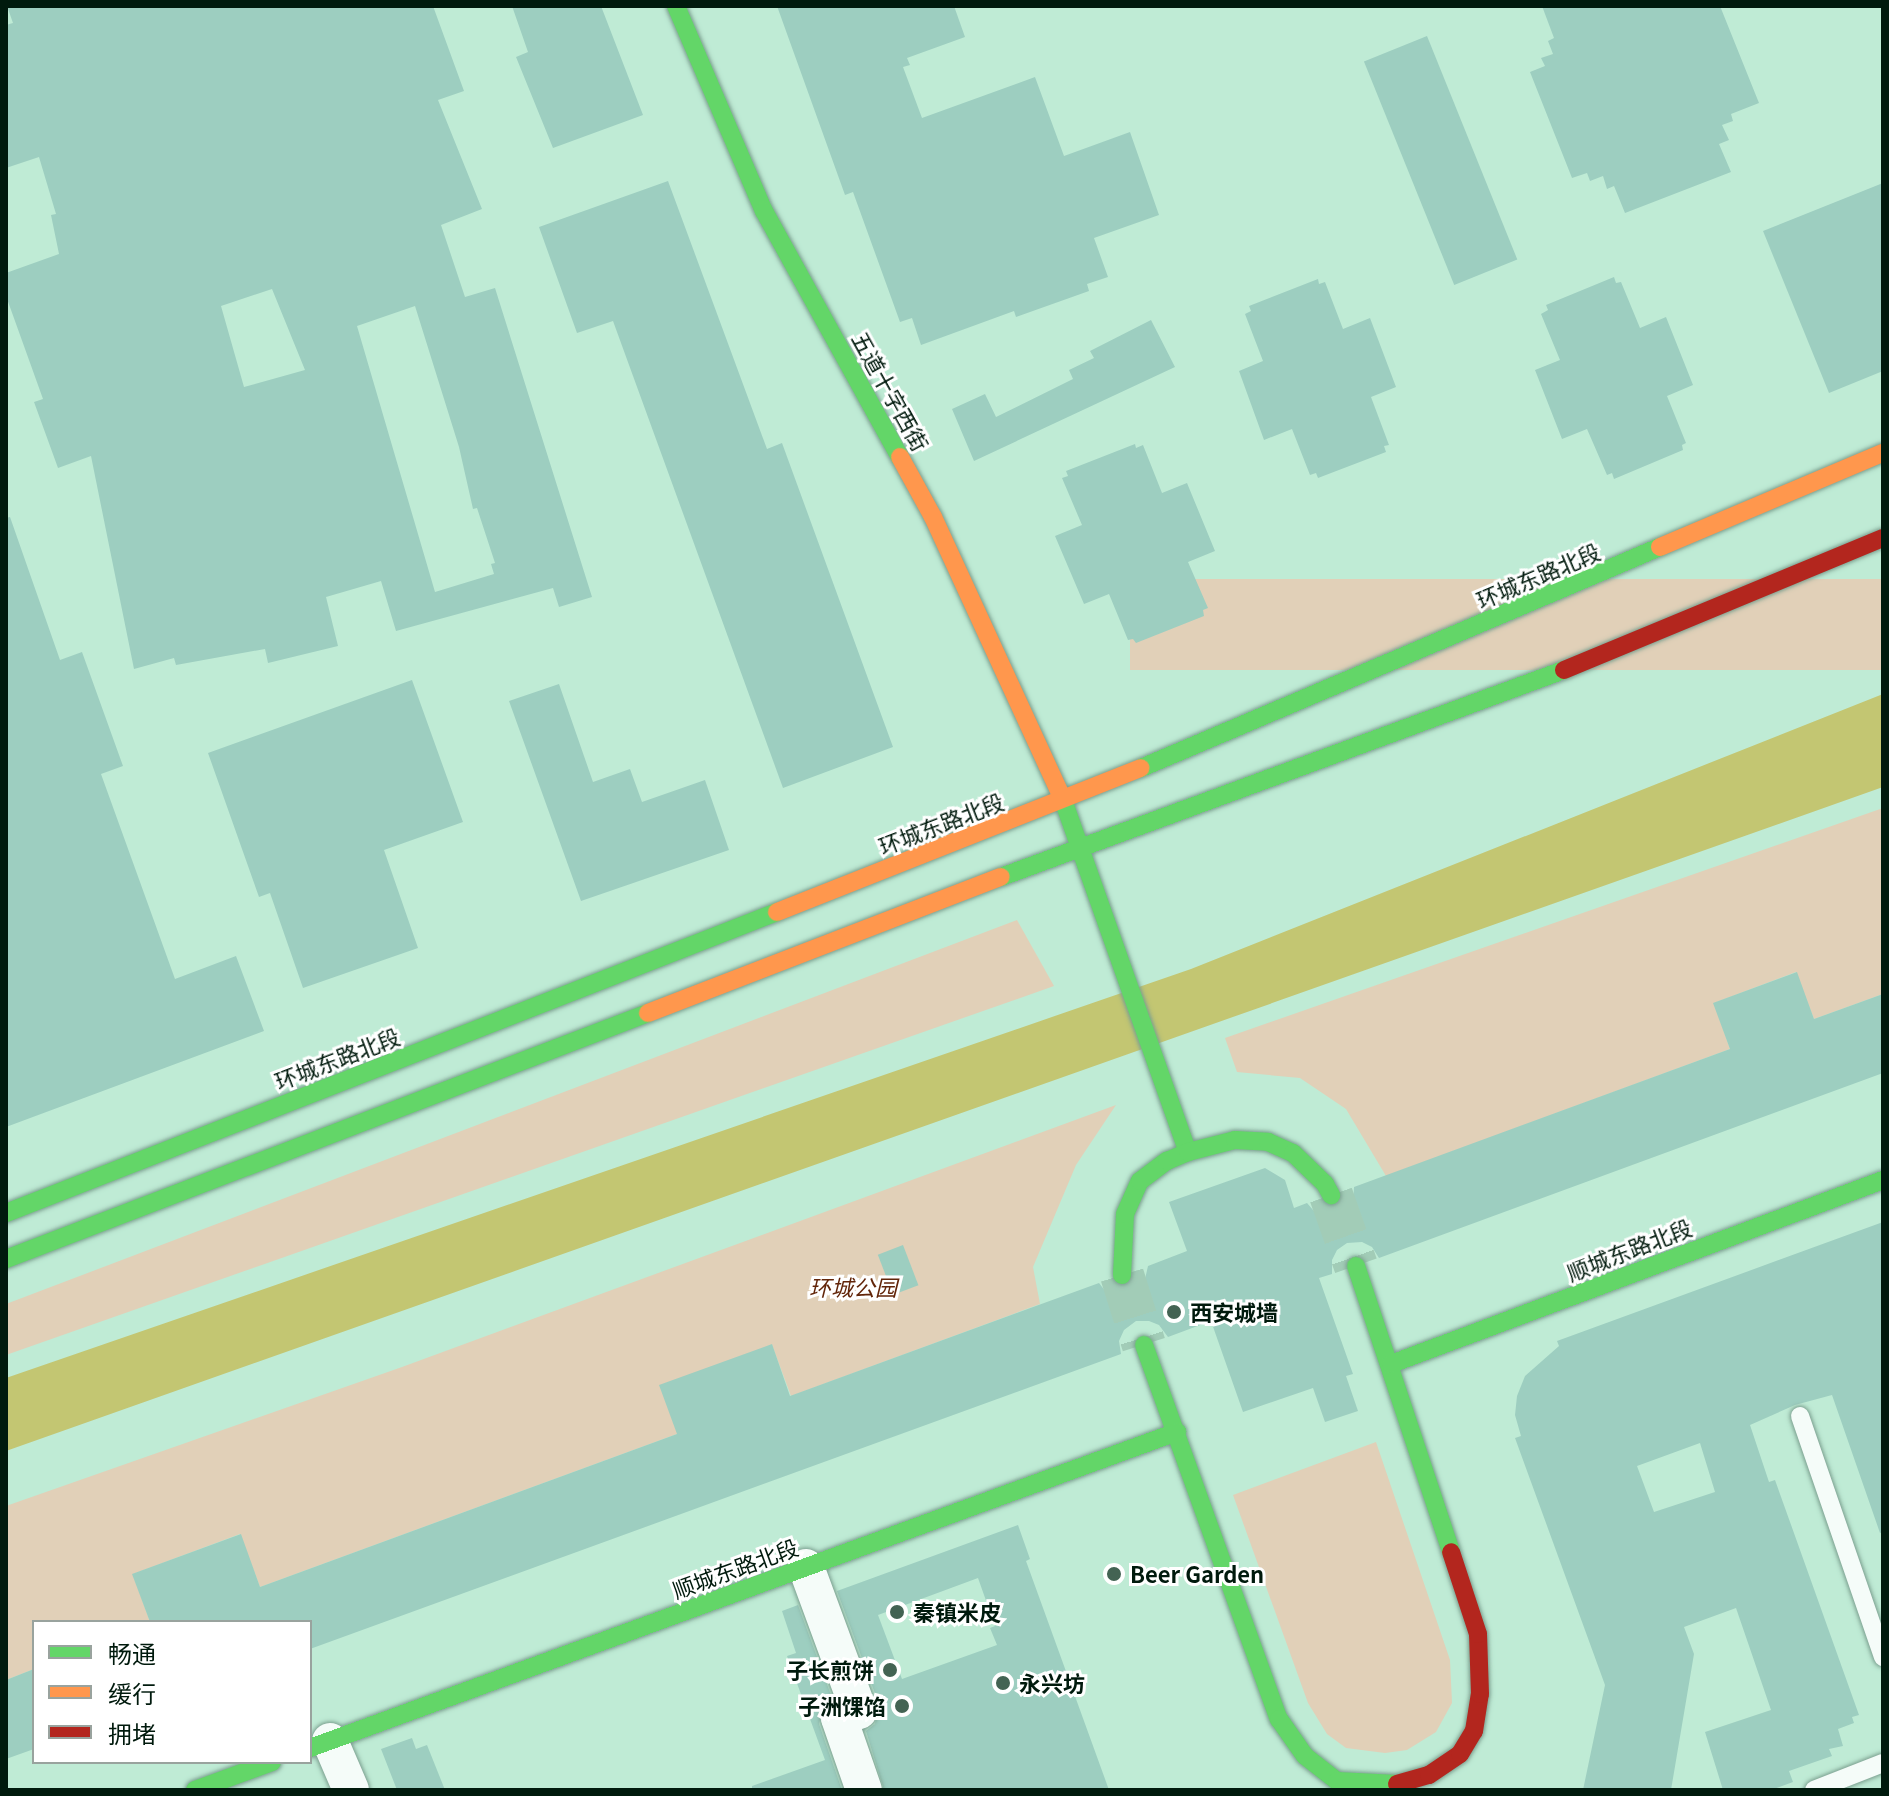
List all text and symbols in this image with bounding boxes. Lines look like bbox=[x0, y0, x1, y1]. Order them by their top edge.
street label: 五道十字西街 bbox=[847, 327, 935, 455]
street label: 环城东路北段 bbox=[1472, 537, 1604, 613]
street label: 环城东路北段 bbox=[875, 787, 1007, 859]
street label: 环城东路北段 bbox=[271, 1022, 403, 1094]
street label: 顺城东路北段 bbox=[1563, 1213, 1695, 1285]
park label: 环城公园 bbox=[809, 1274, 897, 1300]
place label: 西安城墙 bbox=[1190, 1299, 1278, 1325]
marker: 西安城墙 bbox=[1165, 1303, 1183, 1321]
street label: 顺城东路北段 bbox=[668, 1533, 802, 1603]
place label: Beer Garden bbox=[1130, 1561, 1264, 1587]
marker: Beer Garden bbox=[1105, 1565, 1123, 1583]
place label: 秦镇米皮 bbox=[913, 1599, 1001, 1625]
marker: 秦镇米皮 bbox=[888, 1603, 906, 1621]
legend bbox=[32, 1620, 312, 1764]
text: 畅通 bbox=[108, 1635, 156, 1670]
place label: 子长煎饼 bbox=[786, 1657, 874, 1683]
marker: 子长煎饼 bbox=[881, 1661, 899, 1679]
place label: 永兴坊 bbox=[1019, 1670, 1085, 1696]
marker: 永兴坊 bbox=[994, 1674, 1012, 1692]
text: 缓行 bbox=[108, 1675, 156, 1710]
place label: 子洲馃馅 bbox=[798, 1693, 886, 1719]
marker: 子洲馃馅 bbox=[893, 1697, 911, 1715]
text: 拥堵 bbox=[108, 1715, 156, 1750]

